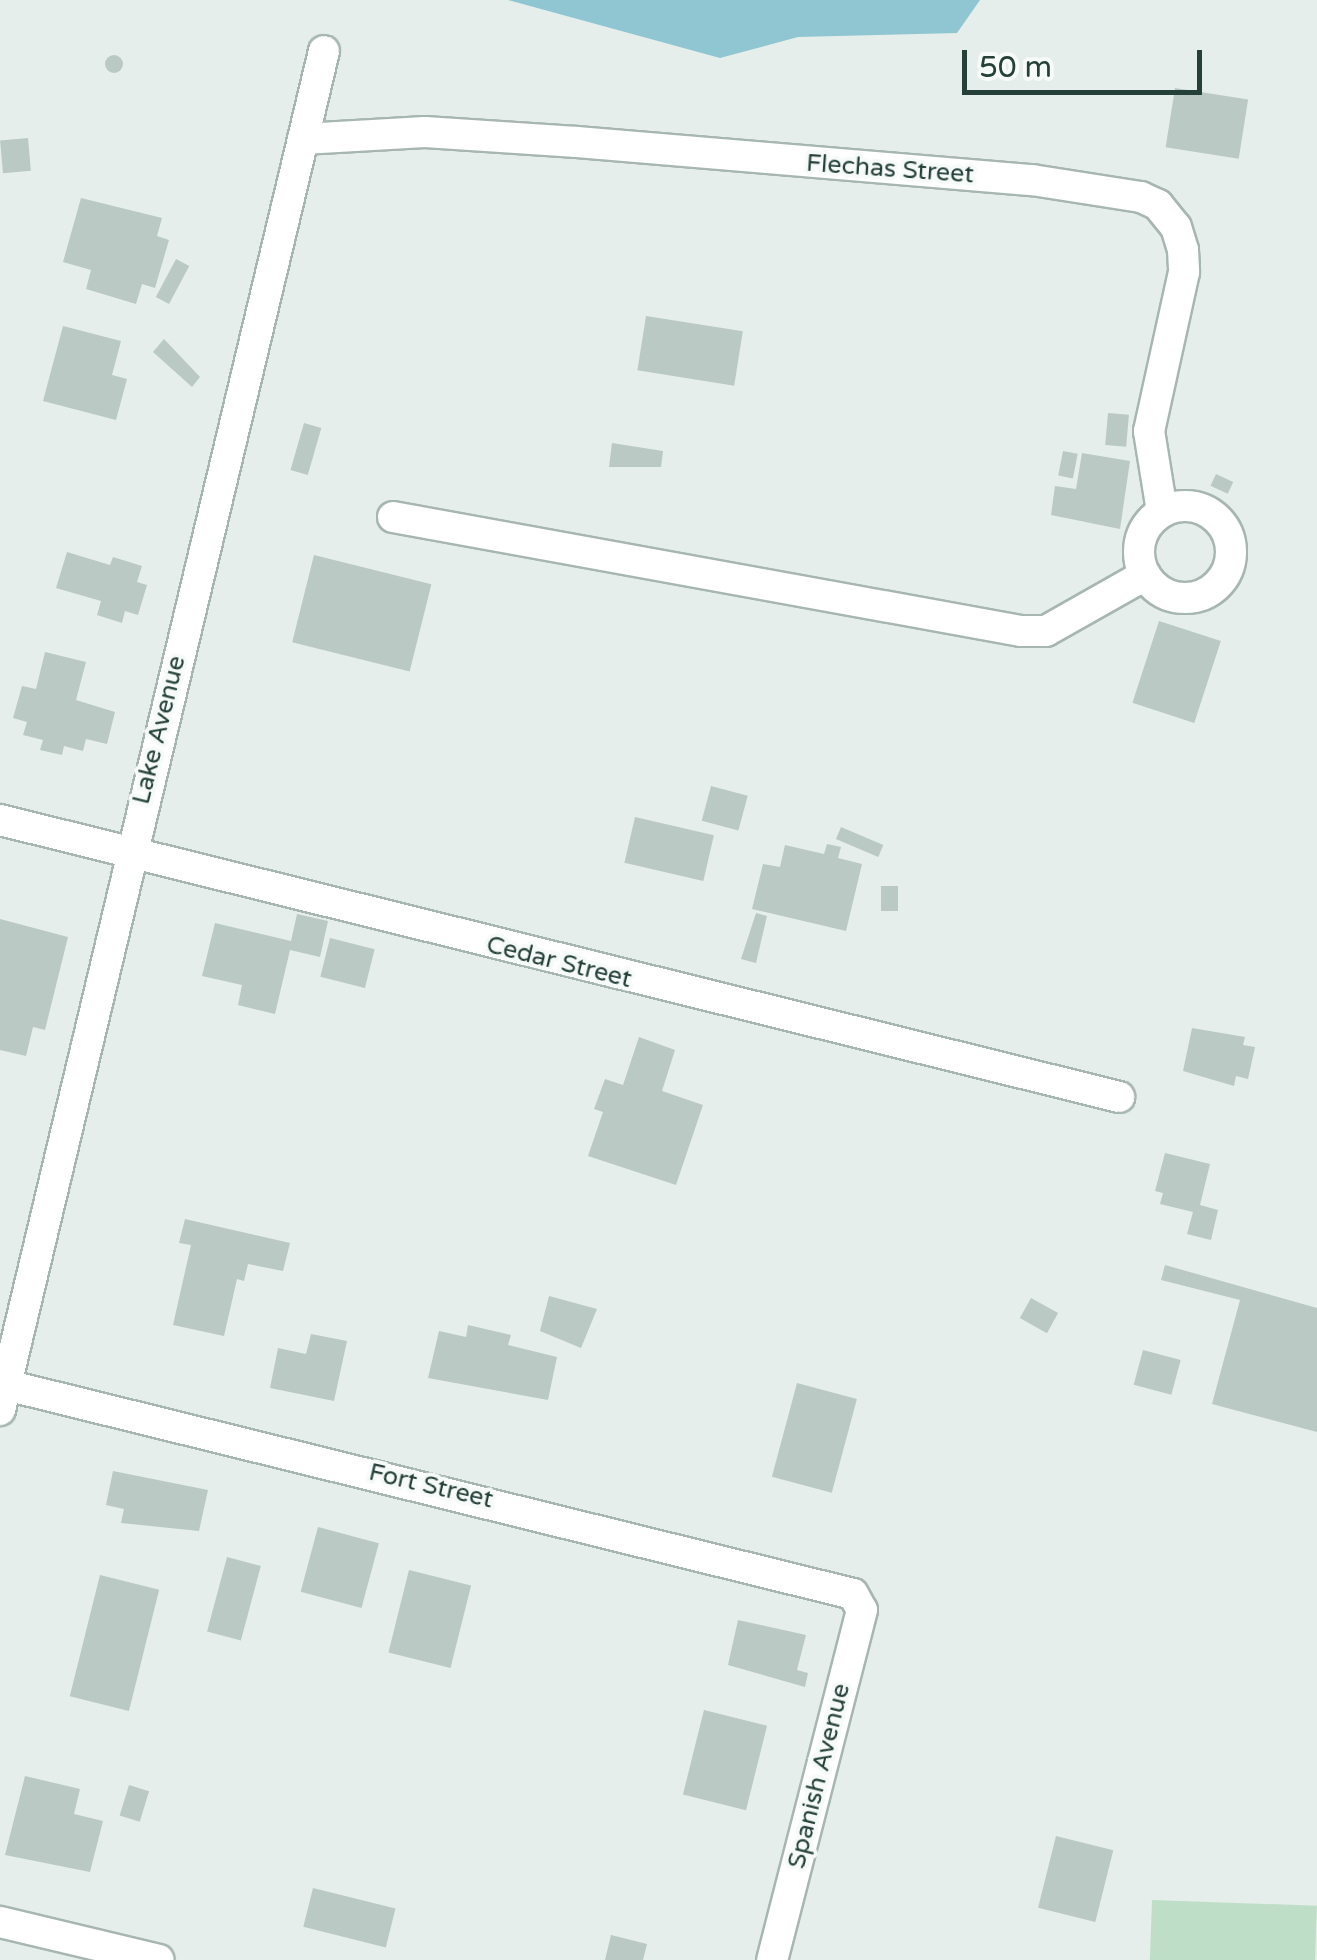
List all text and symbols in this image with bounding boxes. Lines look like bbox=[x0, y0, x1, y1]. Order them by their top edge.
scale bar bbox=[967, 30, 1207, 92]
text: 50 m bbox=[979, 49, 1052, 86]
street label: Flechas Street bbox=[805, 148, 975, 190]
street label: Lake Avenue bbox=[126, 653, 192, 807]
street label: Cedar Street bbox=[483, 929, 635, 995]
street label: Fort Street bbox=[366, 1457, 496, 1515]
street label: Spanish Avenue bbox=[782, 1680, 856, 1872]

